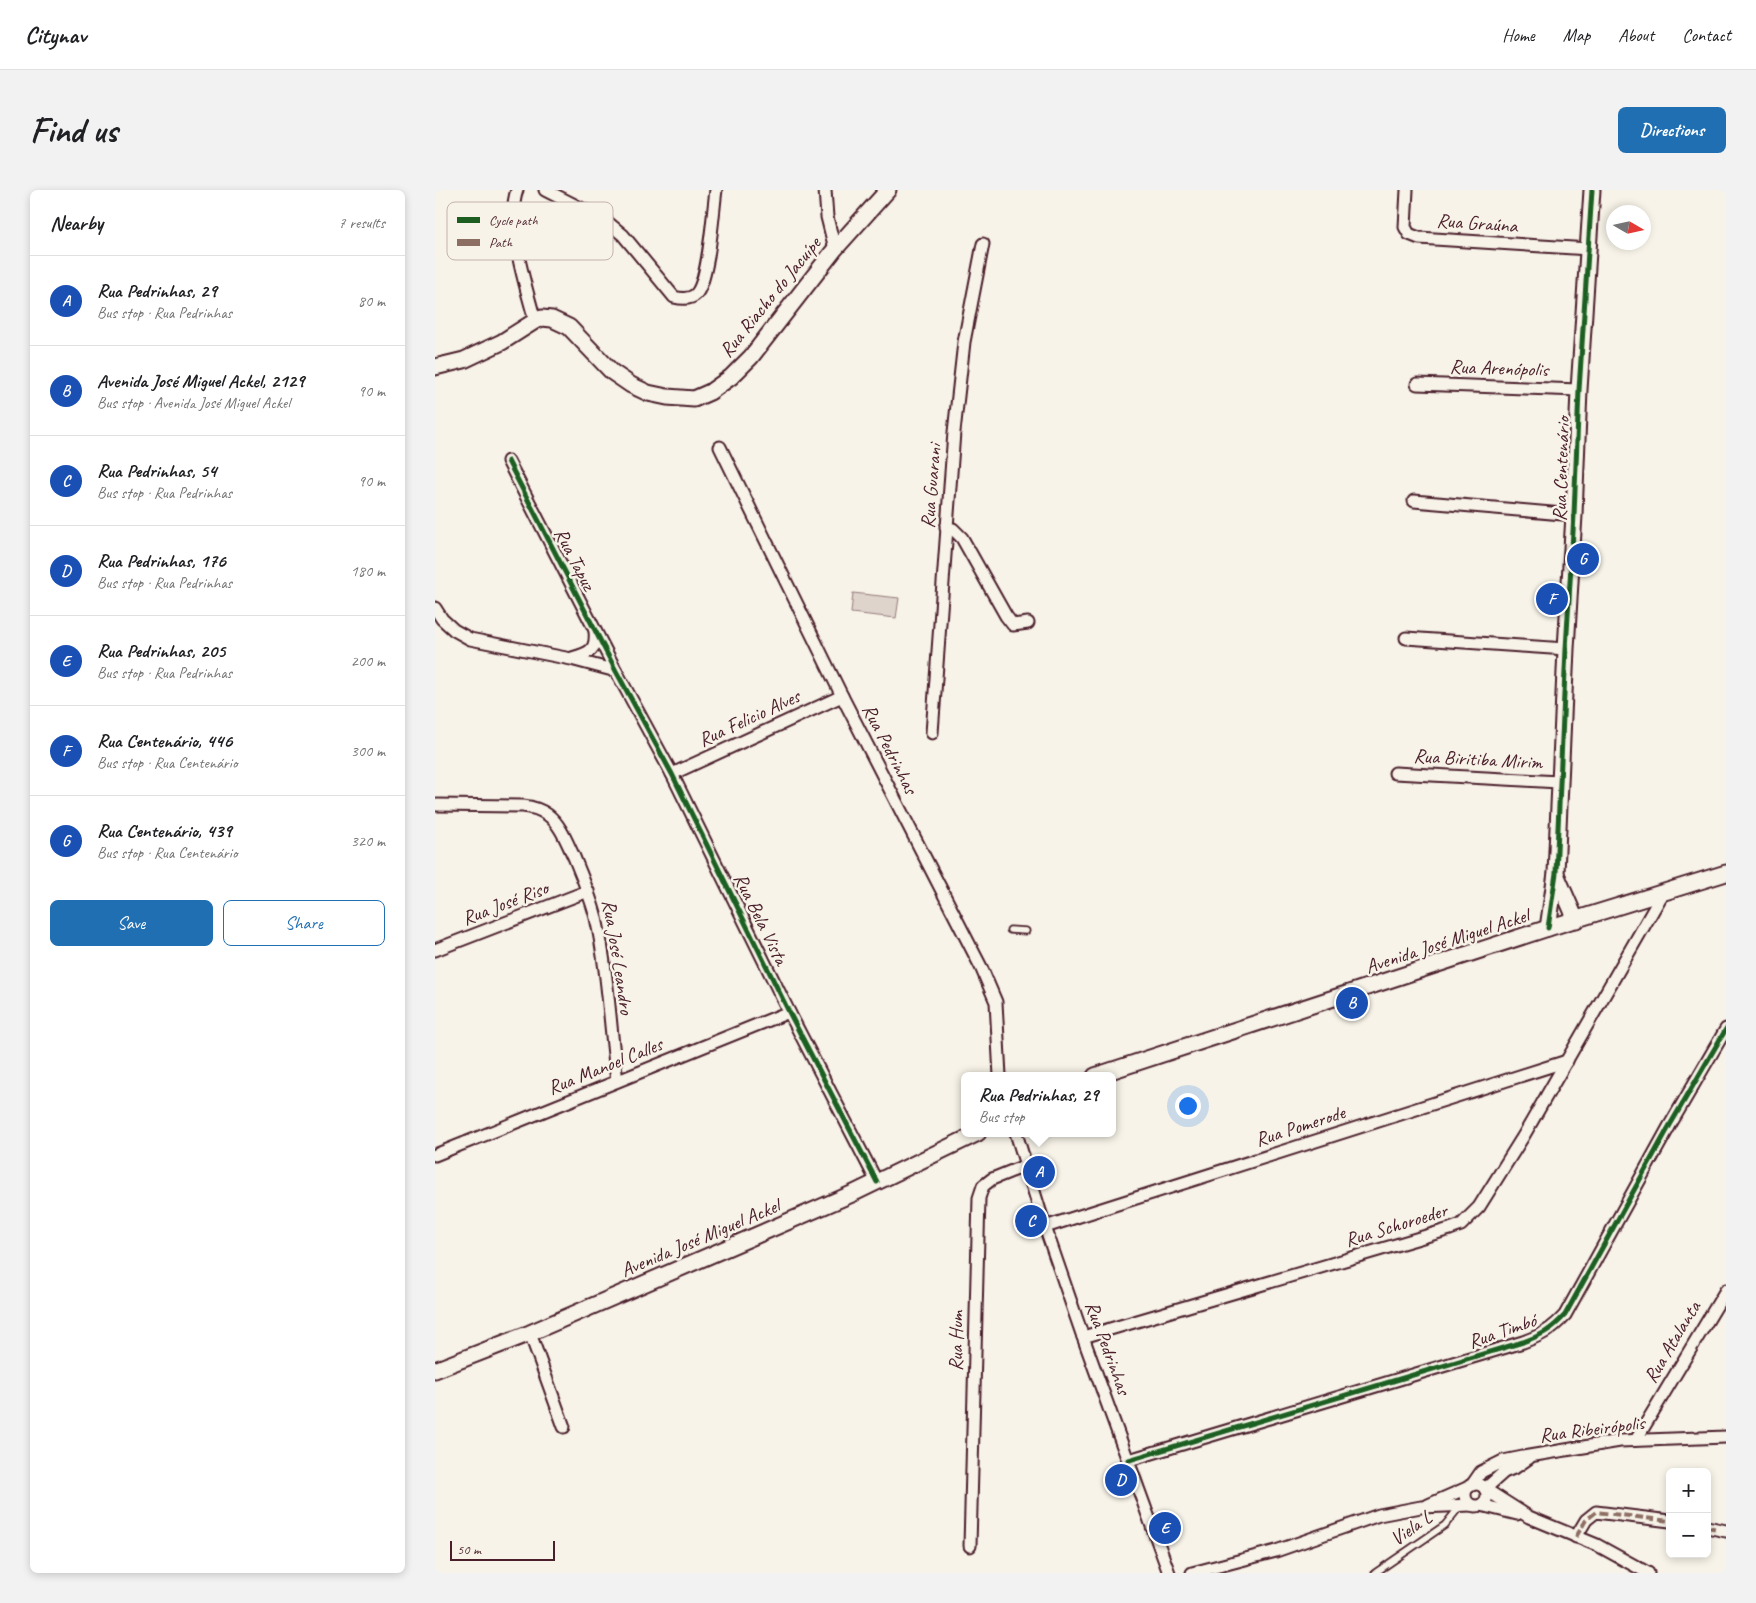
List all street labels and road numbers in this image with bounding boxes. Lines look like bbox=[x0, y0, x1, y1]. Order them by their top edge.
street label: Rua Graúna bbox=[1436, 208, 1519, 238]
street label: Rua Riacho do Jacuípe bbox=[714, 231, 827, 362]
street label: Rua Arenópolis bbox=[1449, 354, 1551, 382]
street label: Rua Centenário bbox=[1547, 414, 1575, 522]
street label: Rua Guarani bbox=[915, 441, 947, 529]
street label: Rua Tapuz bbox=[549, 524, 602, 596]
street label: Rua Felicio Alves bbox=[694, 683, 806, 752]
street label: Rua Pedrinhas bbox=[857, 700, 924, 800]
street label: Rua Biritiba Mirim bbox=[1413, 743, 1545, 775]
street label: Rua Bela Vista bbox=[728, 869, 795, 971]
street label: Rua José Riso bbox=[458, 874, 553, 931]
street label: Rua José Leandro bbox=[597, 898, 640, 1017]
street label: Avenida José Miguel Ackel bbox=[1362, 902, 1535, 979]
street label: Rua Manoel Calles bbox=[544, 1031, 668, 1100]
street label: Rua Pomerode bbox=[1252, 1099, 1349, 1152]
street label: Avenida José Miguel Ackel bbox=[617, 1192, 787, 1283]
street label: Rua Schoroeder bbox=[1342, 1197, 1452, 1252]
street label: Rua Atalanta bbox=[1638, 1295, 1707, 1387]
street label: Rua Pedrinhas bbox=[1080, 1298, 1137, 1400]
street label: Rua Timbó bbox=[1465, 1307, 1542, 1354]
street label: Rua Hum bbox=[943, 1309, 969, 1371]
street label: Rua Ribeirópolis bbox=[1538, 1410, 1648, 1448]
street label: Viela L bbox=[1385, 1505, 1437, 1551]

